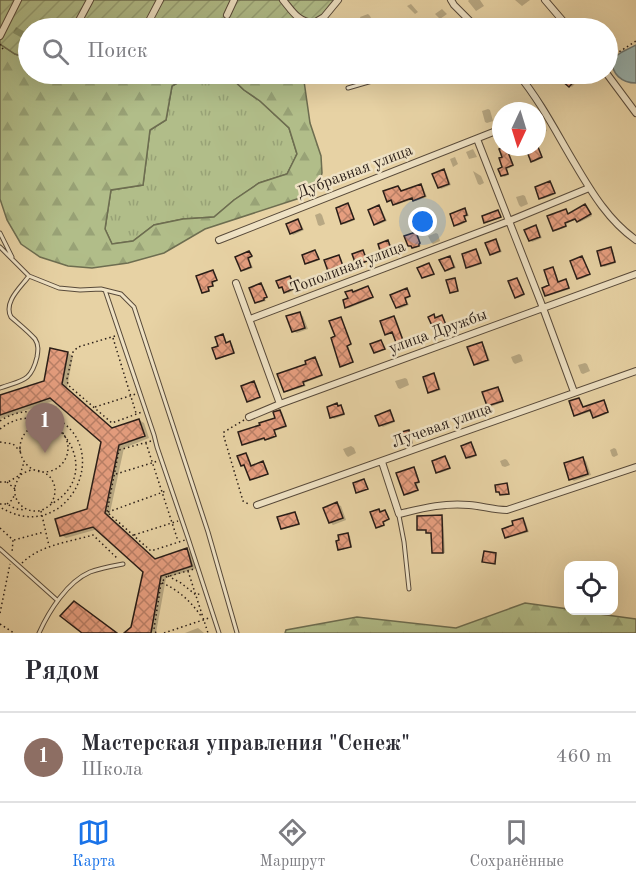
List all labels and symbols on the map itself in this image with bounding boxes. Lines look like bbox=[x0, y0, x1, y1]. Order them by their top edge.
north arrow bbox=[492, 102, 546, 156]
street label: Дубравная улица bbox=[295, 143, 415, 201]
your location bbox=[408, 207, 437, 236]
street label: Тополиная улица bbox=[288, 239, 408, 297]
street label: улица Дружбы bbox=[387, 307, 489, 357]
street label: Лучевая улица bbox=[390, 400, 494, 452]
pin: 1 bbox=[26, 404, 64, 453]

